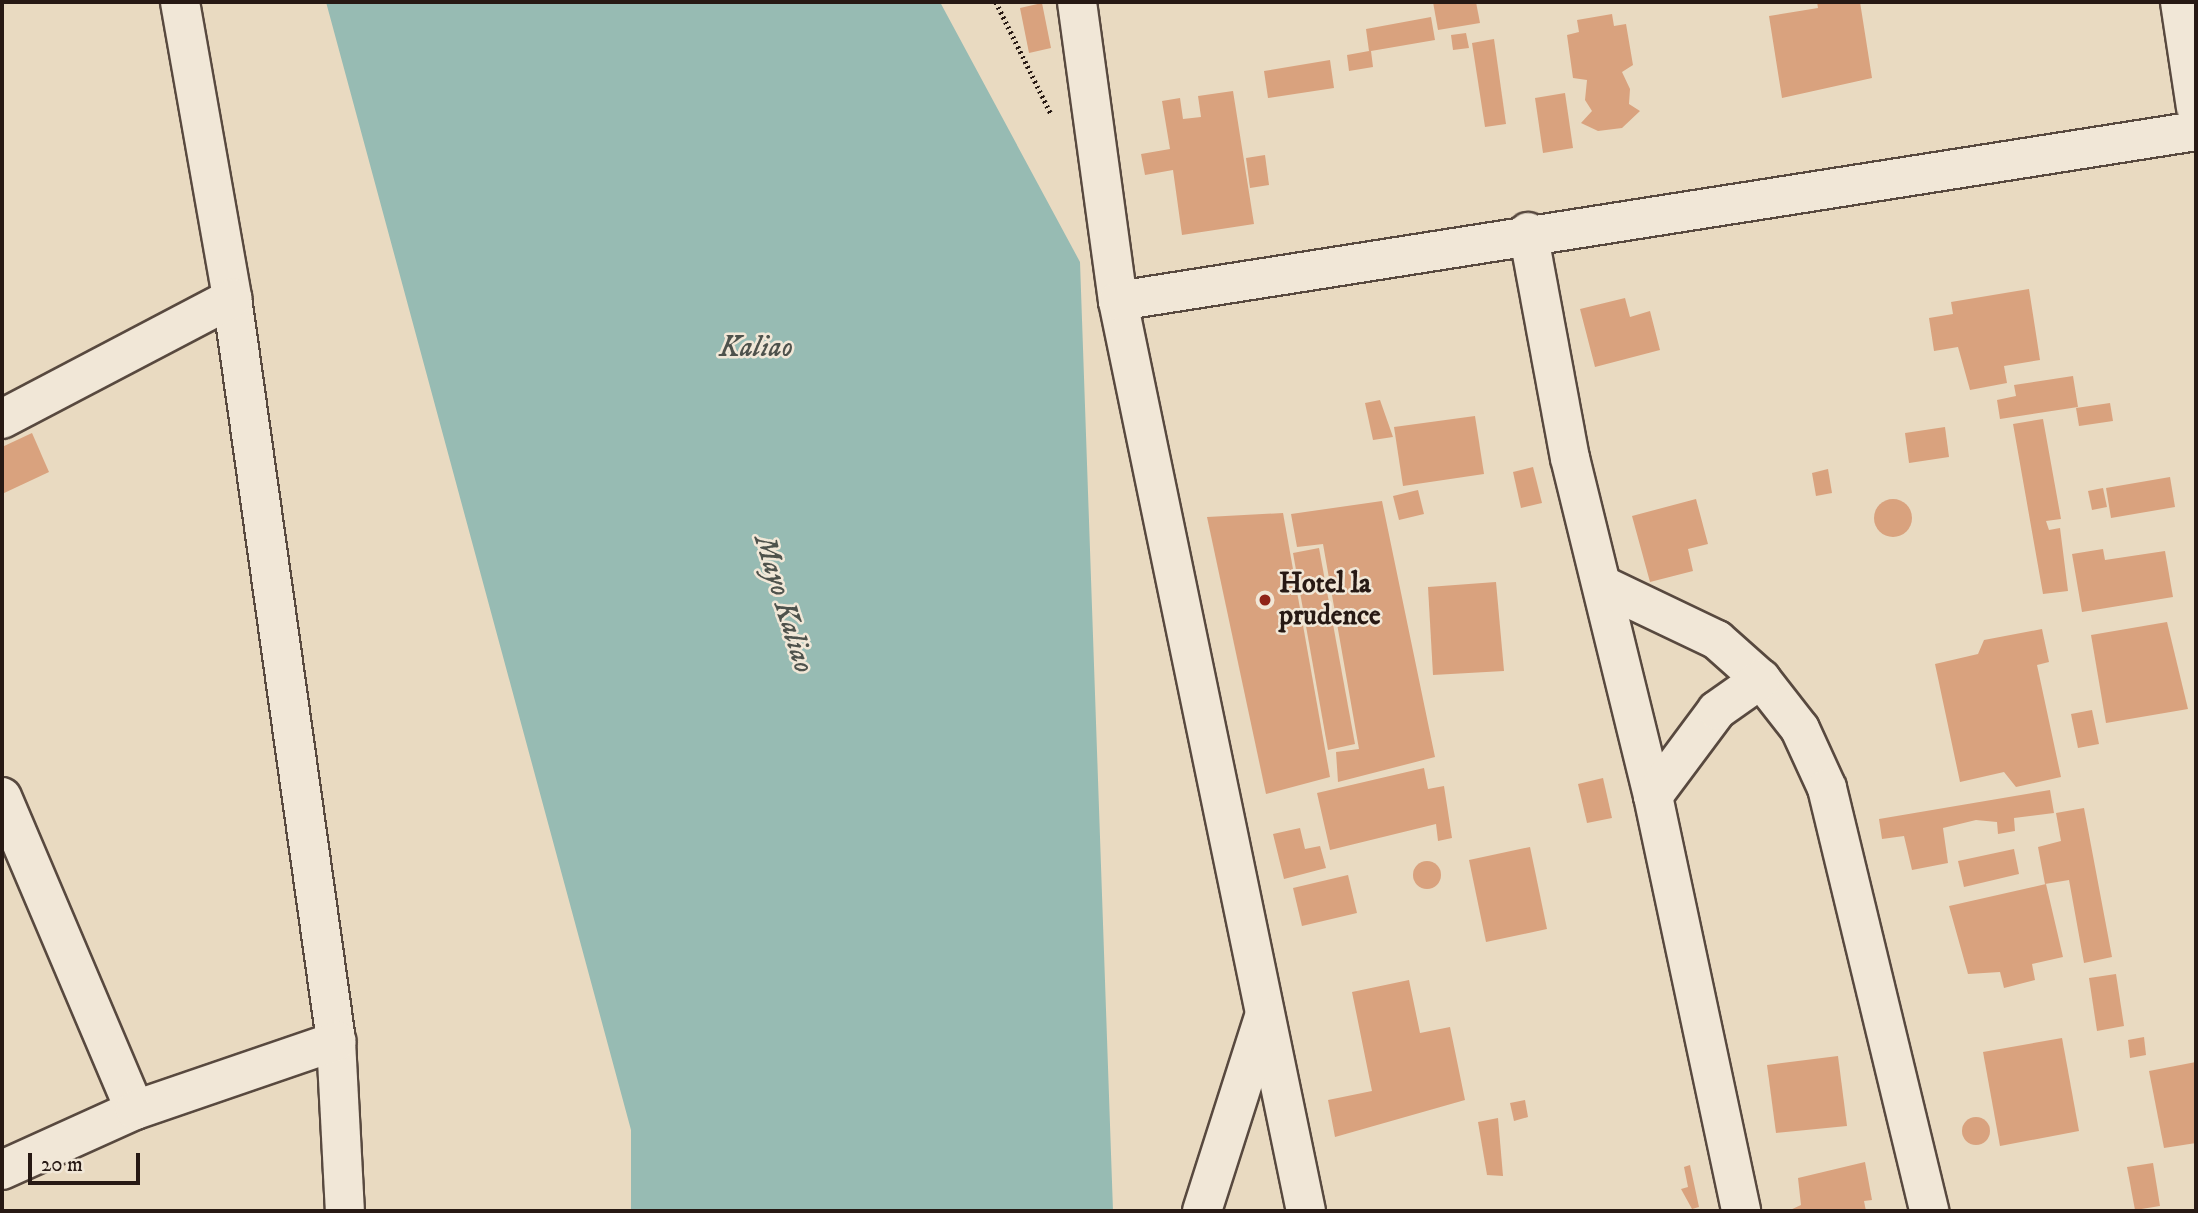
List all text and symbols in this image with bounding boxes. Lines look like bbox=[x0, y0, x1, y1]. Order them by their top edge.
water label: Kaliao bbox=[719, 330, 793, 366]
water label: Mayo Kaliao bbox=[745, 531, 821, 677]
place label: Hotel la prudence bbox=[1279, 567, 1381, 633]
marker: Hotel la prudence bbox=[1257, 592, 1273, 608]
scale bar bbox=[32, 1140, 144, 1184]
text: 20 m bbox=[41, 1152, 83, 1178]

